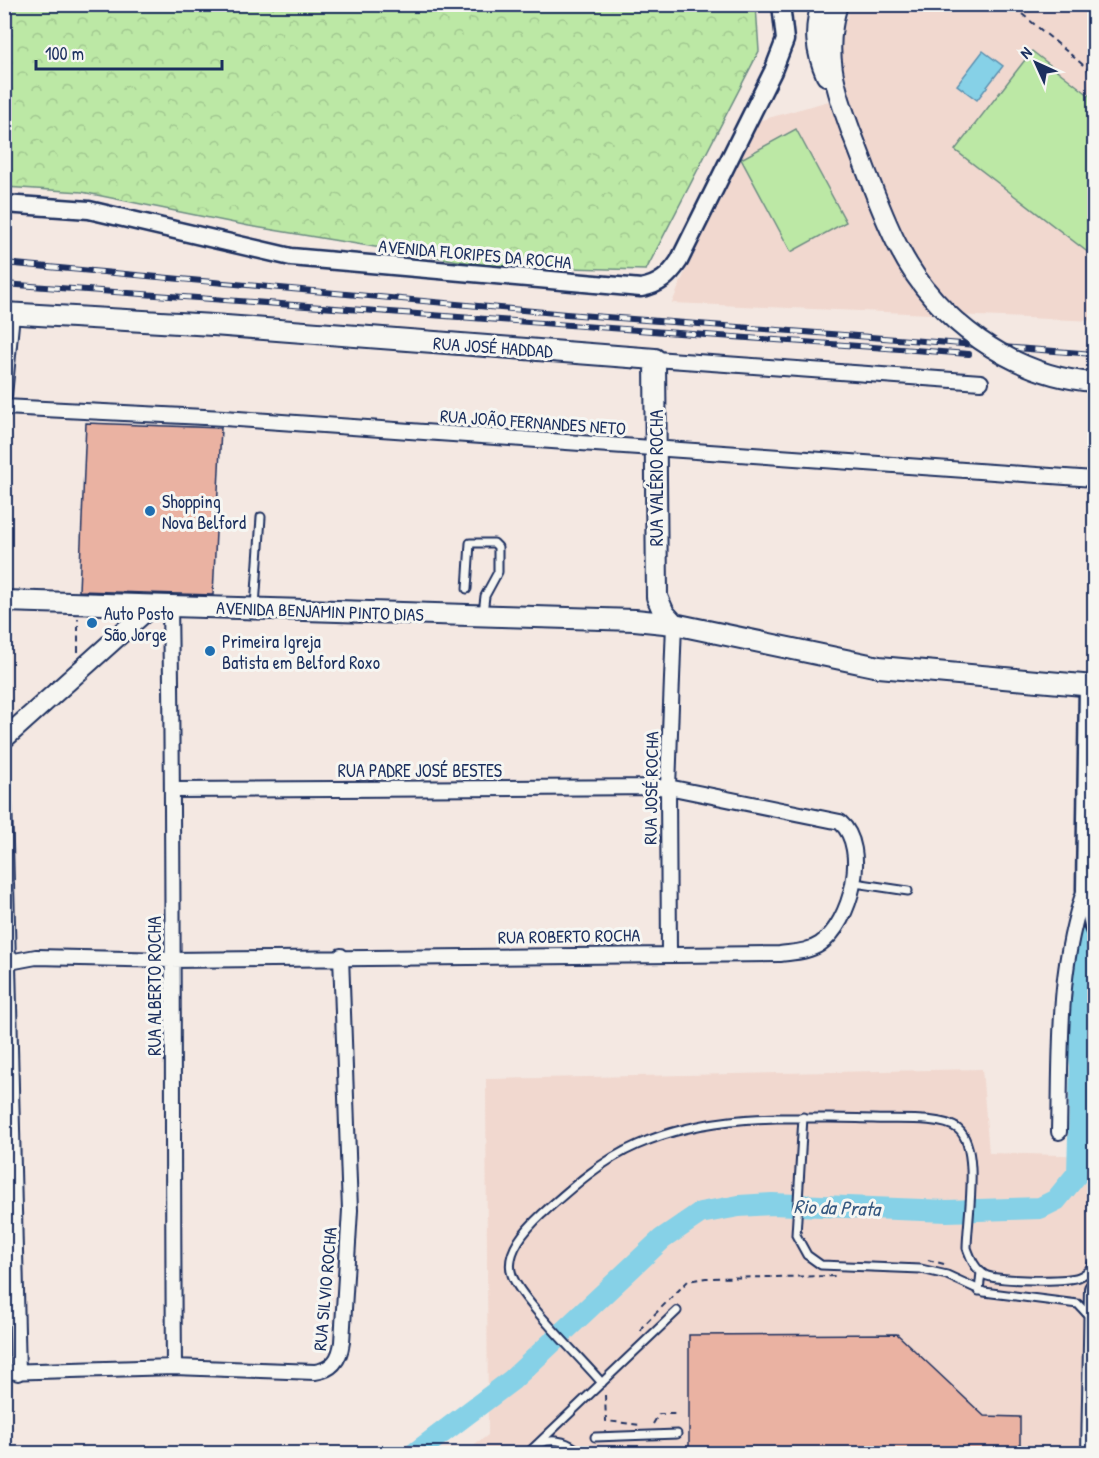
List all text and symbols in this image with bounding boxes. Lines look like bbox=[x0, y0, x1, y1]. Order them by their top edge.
scale bar bbox=[36, 33, 222, 71]
north arrow bbox=[1006, 33, 1066, 93]
text: 100 m bbox=[45, 41, 84, 66]
text: N bbox=[1015, 41, 1037, 63]
street label: AVENIDA FLORIPES DA ROCHA bbox=[377, 233, 573, 275]
street label: RUA JOSÉ HADDAD bbox=[432, 330, 554, 364]
street label: RUA JOÃO FERNANDES NETO bbox=[439, 403, 627, 441]
street label: RUA VALÉRIO ROCHA bbox=[644, 410, 669, 546]
place label: Shopping Nova Belford bbox=[162, 489, 246, 535]
marker: Shopping Nova Belford bbox=[143, 504, 157, 518]
street label: AVENIDA BENJAMIN PINTO DIAS bbox=[216, 595, 424, 627]
place label: Auto Posto São Jorge bbox=[104, 601, 174, 647]
marker: Auto Posto São Jorge bbox=[85, 616, 99, 630]
place label: Primeira Igreja Batista em Belford Roxo bbox=[222, 629, 380, 675]
marker: Primeira Igreja Batista em Belford Roxo bbox=[203, 644, 217, 658]
street label: RUA JOSÉ ROCHA bbox=[638, 731, 664, 845]
street label: RUA PADRE JOSÉ BESTES bbox=[338, 758, 502, 783]
street label: RUA ALBERTO ROCHA bbox=[142, 916, 167, 1056]
street label: RUA ROBERTO ROCHA bbox=[498, 922, 641, 950]
water label: Rio da Prata bbox=[793, 1192, 883, 1222]
street label: RUA SILVIO ROCHA bbox=[307, 1226, 343, 1352]

